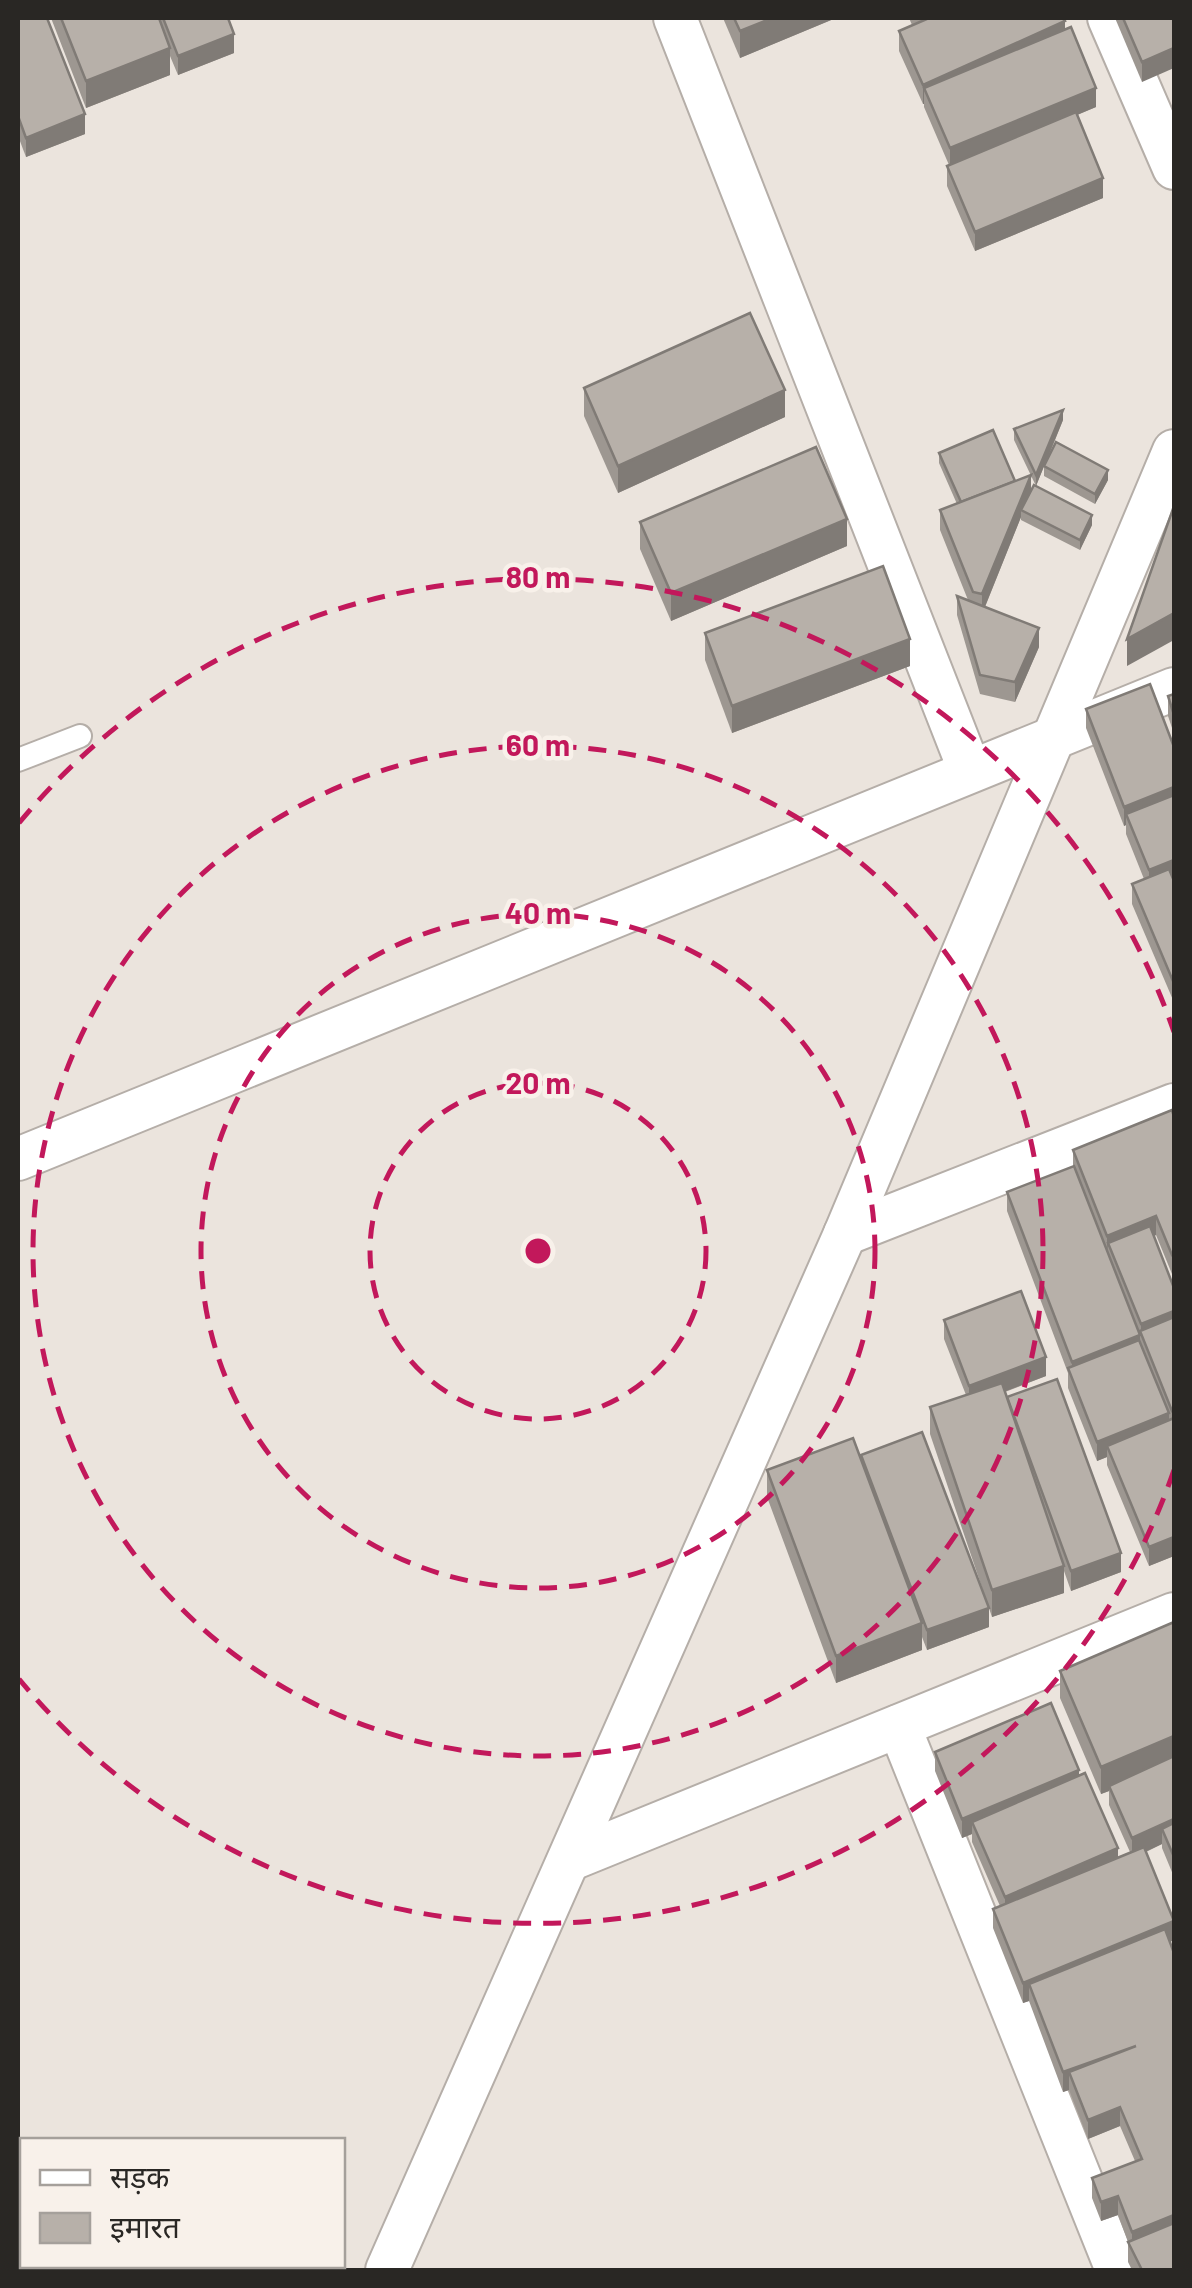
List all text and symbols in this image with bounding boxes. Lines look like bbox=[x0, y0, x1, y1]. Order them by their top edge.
text: 80 m bbox=[506, 558, 570, 594]
text: 60 m bbox=[506, 726, 570, 762]
text: 40 m bbox=[505, 894, 571, 930]
text: 20 m bbox=[506, 1064, 570, 1100]
centre of rings bbox=[520, 1233, 556, 1269]
legend bbox=[20, 2138, 345, 2268]
text: सड़क bbox=[110, 2158, 170, 2195]
text: इमारत bbox=[110, 2208, 181, 2244]

